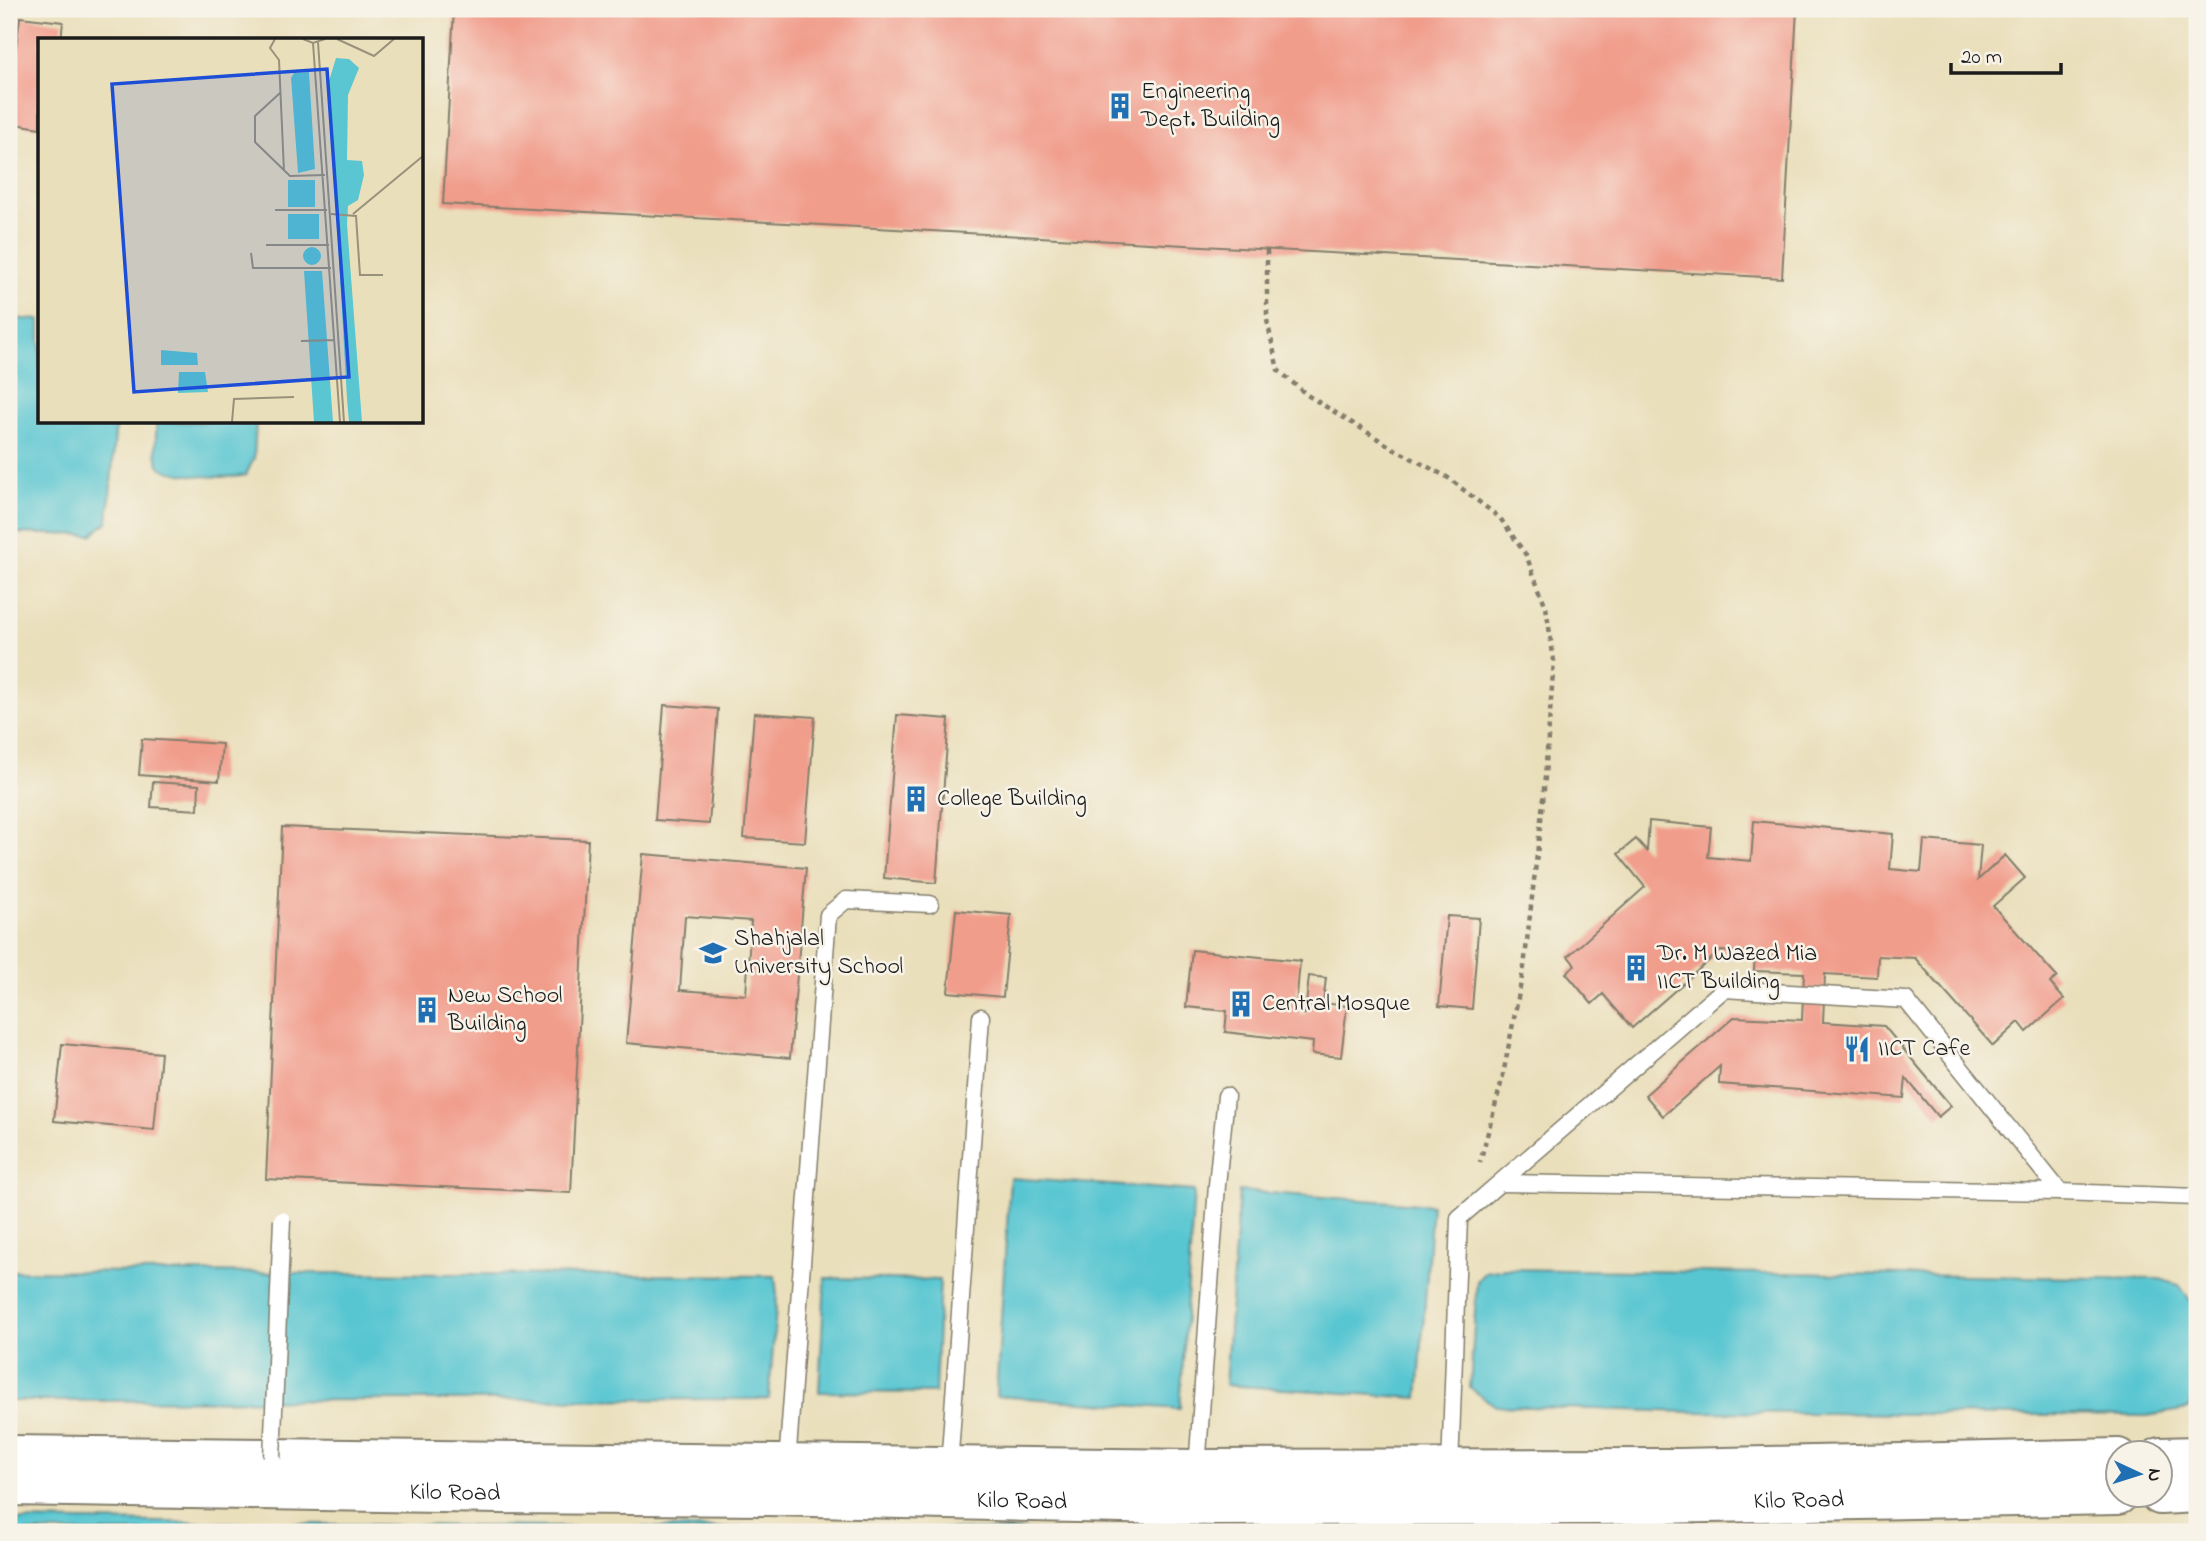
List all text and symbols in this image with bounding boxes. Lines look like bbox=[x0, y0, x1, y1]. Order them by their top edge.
scale bar bbox=[1951, 32, 2061, 76]
inset map bbox=[38, 38, 424, 424]
text: 20 m bbox=[1961, 43, 2002, 73]
place label: Engineering Dept. Building bbox=[1140, 75, 1280, 138]
building icon: Engineering Dept. Building bbox=[1105, 91, 1135, 121]
place label: College Building bbox=[937, 782, 1087, 817]
building icon: College Building bbox=[901, 784, 931, 814]
place label: Shahjalal University School bbox=[734, 922, 903, 986]
place label: Dr. M Wazed Mia IICT Building bbox=[1656, 937, 1817, 1000]
school or university icon: Shahjalal University School bbox=[698, 938, 728, 968]
building icon: Dr. M Wazed Mia IICT Building bbox=[1621, 953, 1651, 983]
place label: New School Building bbox=[447, 979, 562, 1042]
place label: Central Mosque bbox=[1262, 987, 1410, 1022]
building icon: Central Mosque bbox=[1226, 989, 1256, 1019]
building icon: New School Building bbox=[412, 995, 442, 1025]
place label: IICT Cafe bbox=[1878, 1032, 1970, 1067]
restaurant icon: IICT Cafe bbox=[1842, 1034, 1872, 1064]
north arrow bbox=[2104, 1440, 2174, 1510]
text: N bbox=[2140, 1468, 2167, 1483]
street label: Kilo Road bbox=[409, 1475, 501, 1512]
street label: Kilo Road bbox=[976, 1483, 1068, 1520]
street label: Kilo Road bbox=[1753, 1483, 1845, 1520]

